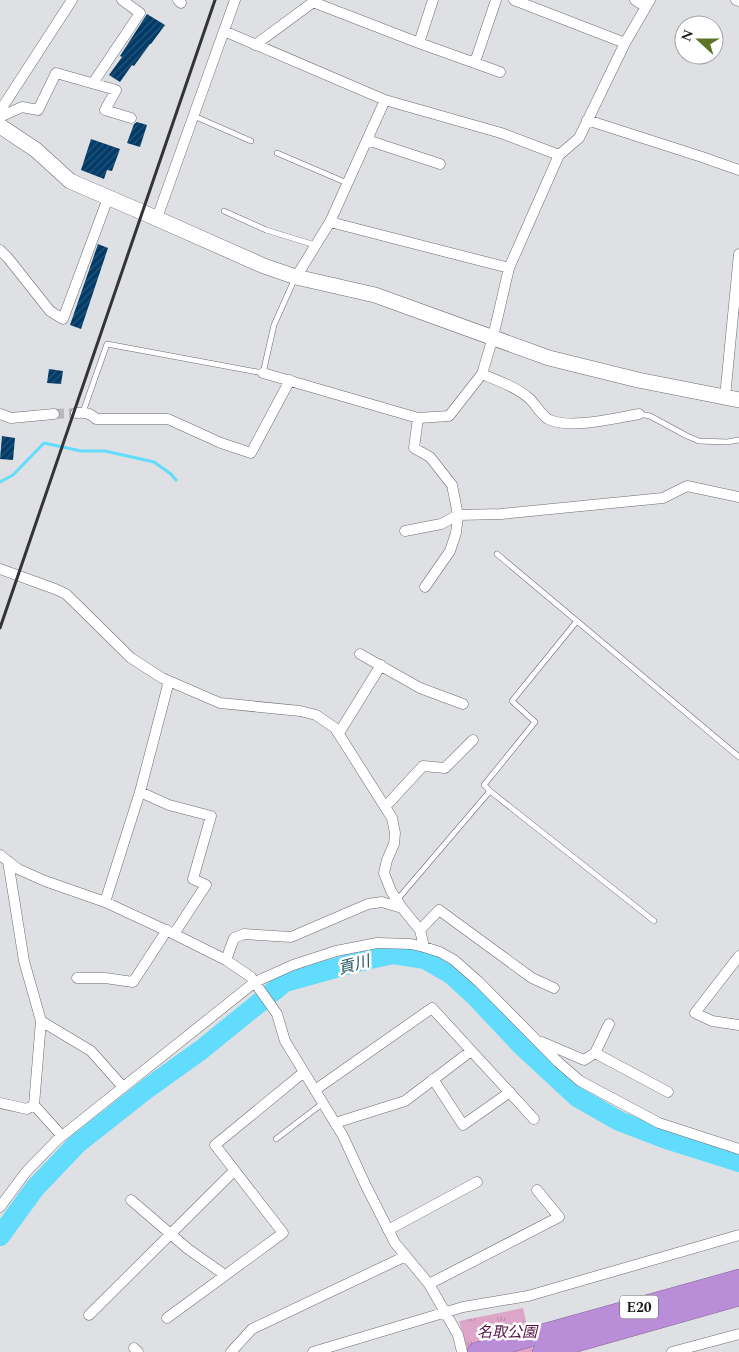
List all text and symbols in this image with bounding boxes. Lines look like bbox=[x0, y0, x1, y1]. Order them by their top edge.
north arrow bbox=[674, 15, 724, 65]
text: N bbox=[675, 26, 699, 45]
water label: 貢川 bbox=[335, 949, 374, 981]
road number: E20 bbox=[620, 1295, 658, 1318]
park label: 名取公園 bbox=[477, 1321, 539, 1344]

